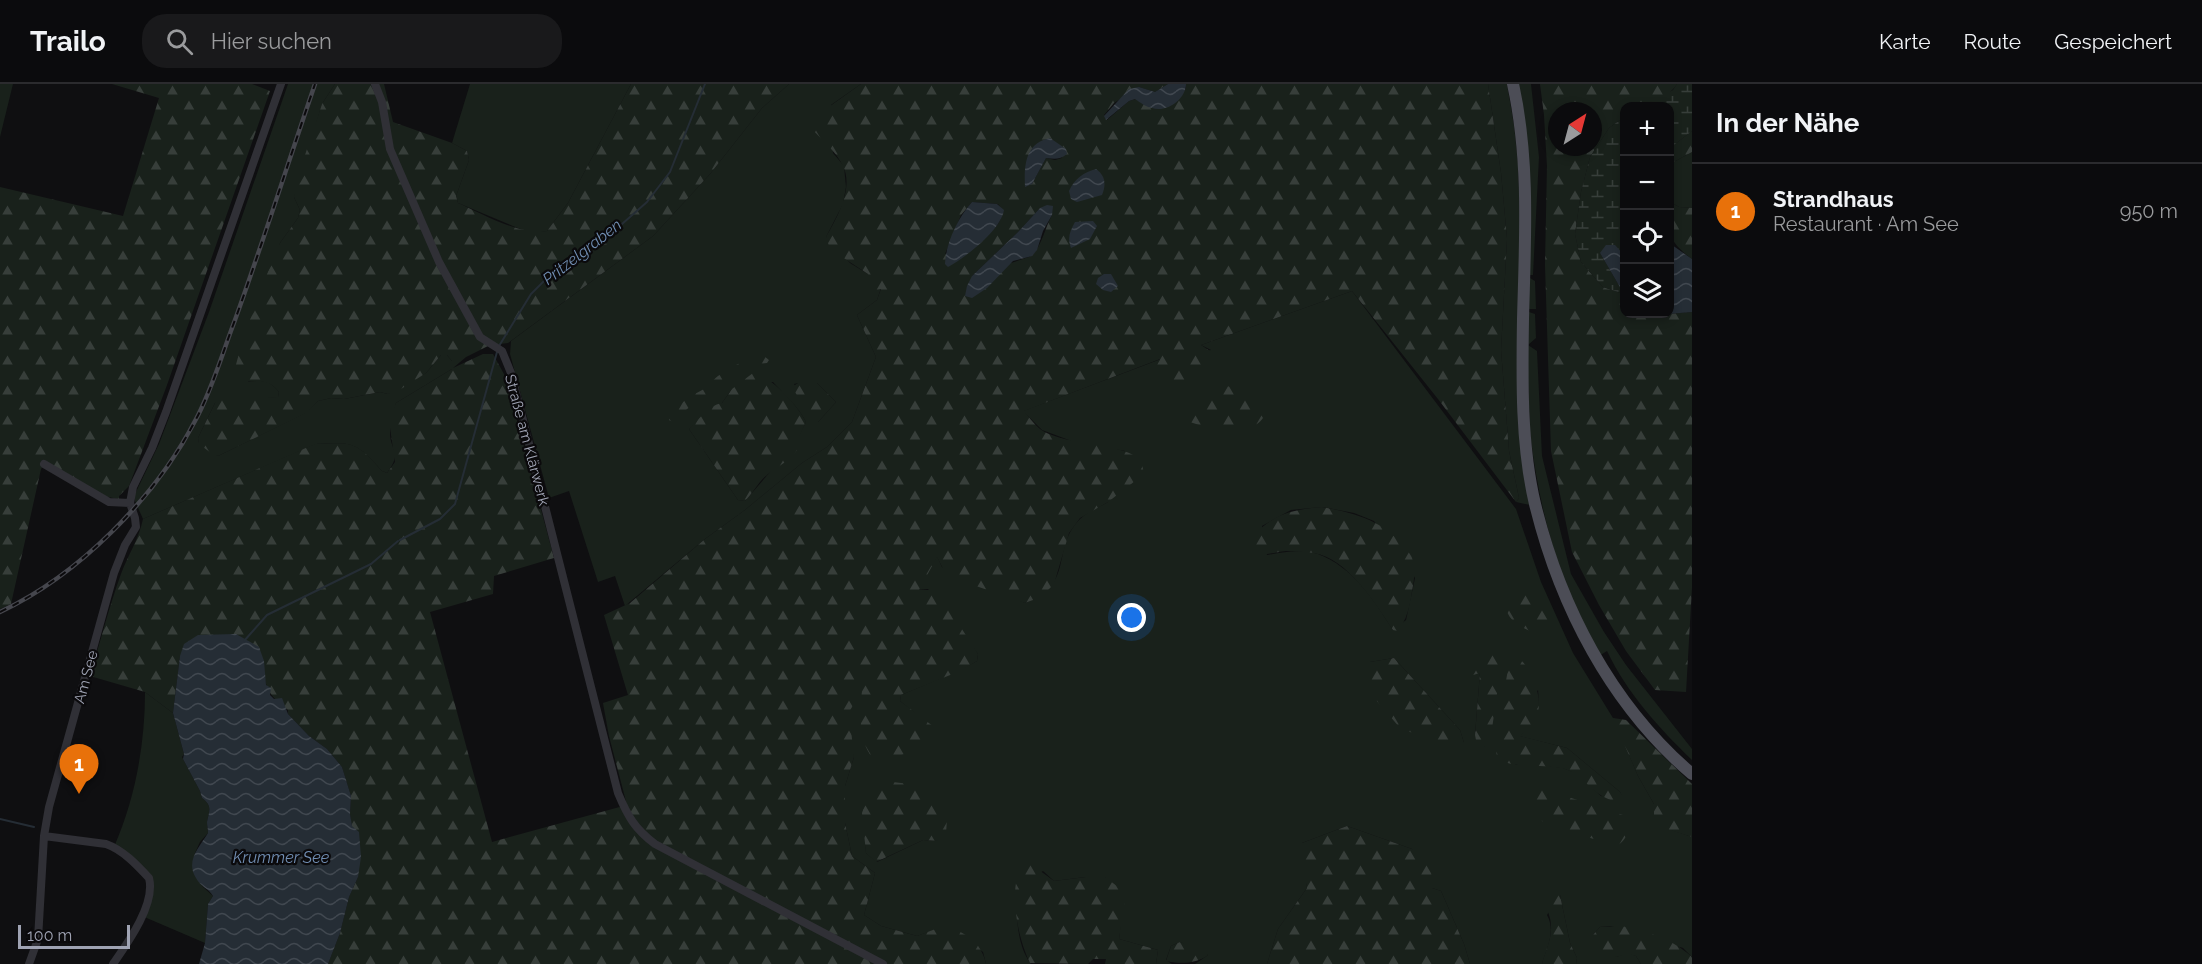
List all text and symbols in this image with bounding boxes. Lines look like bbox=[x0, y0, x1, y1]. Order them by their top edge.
search box bbox=[142, 14, 562, 68]
text: Trailo bbox=[30, 25, 106, 58]
icon: search bbox=[163, 25, 196, 58]
text: Hier suchen bbox=[211, 28, 332, 54]
text: Karte bbox=[1879, 29, 1931, 54]
text: Route bbox=[1964, 29, 2021, 54]
text: Gespeichert bbox=[2054, 29, 2172, 54]
north arrow bbox=[1548, 102, 1602, 156]
map controls bbox=[1620, 102, 1674, 318]
button: + bbox=[1620, 102, 1674, 156]
text: In der Nähe bbox=[1716, 108, 1859, 138]
button: − bbox=[1620, 156, 1674, 210]
text: Strandhaus bbox=[1773, 186, 1894, 212]
text: 1 bbox=[1731, 199, 1740, 223]
text: 950 m bbox=[2120, 199, 2178, 223]
button: locate bbox=[1620, 210, 1674, 264]
text: Restaurant · Am See bbox=[1773, 212, 1959, 236]
water label: Pritzelgraben bbox=[539, 215, 625, 289]
button: layers bbox=[1620, 264, 1674, 318]
street label: Straße am Klärwerk bbox=[501, 372, 553, 508]
your location bbox=[1117, 603, 1146, 632]
street label: Am See bbox=[70, 648, 102, 706]
pin: 1 bbox=[60, 744, 98, 794]
water label: Krummer See bbox=[233, 848, 330, 867]
scale bar bbox=[18, 922, 130, 950]
text: 100 m bbox=[27, 926, 72, 945]

